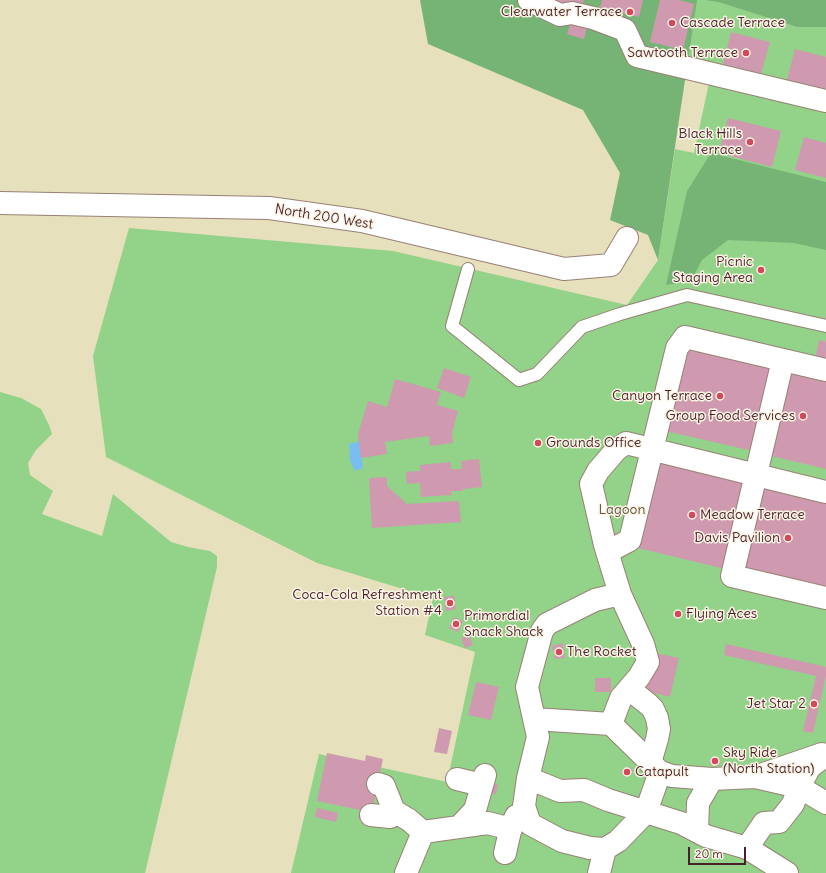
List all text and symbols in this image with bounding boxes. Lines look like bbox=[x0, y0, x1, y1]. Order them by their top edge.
place label: Clearwater Terrace bbox=[501, 4, 622, 20]
marker: Clearwater Terrace bbox=[625, 7, 635, 17]
place label: Cascade Terrace bbox=[680, 15, 785, 31]
marker: Cascade Terrace bbox=[667, 18, 677, 28]
place label: Sawtooth Terrace bbox=[627, 45, 738, 61]
marker: Sawtooth Terrace bbox=[741, 48, 751, 58]
place label: Black Hills Terrace bbox=[678, 126, 742, 158]
marker: Black Hills Terrace bbox=[745, 137, 755, 147]
street label: North 200 West bbox=[274, 201, 374, 233]
place label: Picnic Staging Area bbox=[673, 254, 753, 286]
marker: Picnic Staging Area bbox=[756, 265, 766, 275]
place label: Canyon Terrace bbox=[612, 388, 712, 404]
marker: Canyon Terrace bbox=[715, 391, 725, 401]
place label: Group Food Services bbox=[666, 408, 795, 424]
marker: Group Food Services bbox=[798, 411, 808, 421]
place label: Grounds Office bbox=[546, 435, 641, 451]
marker: Grounds Office bbox=[533, 438, 543, 448]
park label: Lagoon bbox=[598, 502, 646, 518]
place label: Meadow Terrace bbox=[700, 507, 805, 523]
marker: Meadow Terrace bbox=[687, 510, 697, 520]
place label: Davis Pavilion bbox=[694, 530, 780, 546]
marker: Davis Pavilion bbox=[783, 533, 793, 543]
place label: Coca-Cola Refreshment Station #4 bbox=[292, 587, 442, 620]
marker: Coca-Cola Refreshment Station #4 bbox=[445, 598, 455, 608]
place label: Flying Aces bbox=[686, 606, 757, 622]
place label: Primordial Snack Shack bbox=[464, 608, 543, 640]
marker: Flying Aces bbox=[673, 609, 683, 619]
marker: Primordial Snack Shack bbox=[451, 619, 461, 629]
place label: The Rocket bbox=[567, 644, 636, 660]
marker: The Rocket bbox=[554, 647, 564, 657]
place label: Jet Star 2 bbox=[746, 696, 806, 712]
marker: Jet Star 2 bbox=[809, 699, 819, 709]
place label: Sky Ride (North Station) bbox=[723, 745, 814, 778]
marker: Sky Ride (North Station) bbox=[710, 756, 720, 766]
place label: Catapult bbox=[635, 764, 689, 780]
marker: Catapult bbox=[622, 767, 632, 777]
scale bar bbox=[690, 839, 748, 865]
text: 20 m bbox=[695, 846, 723, 861]

